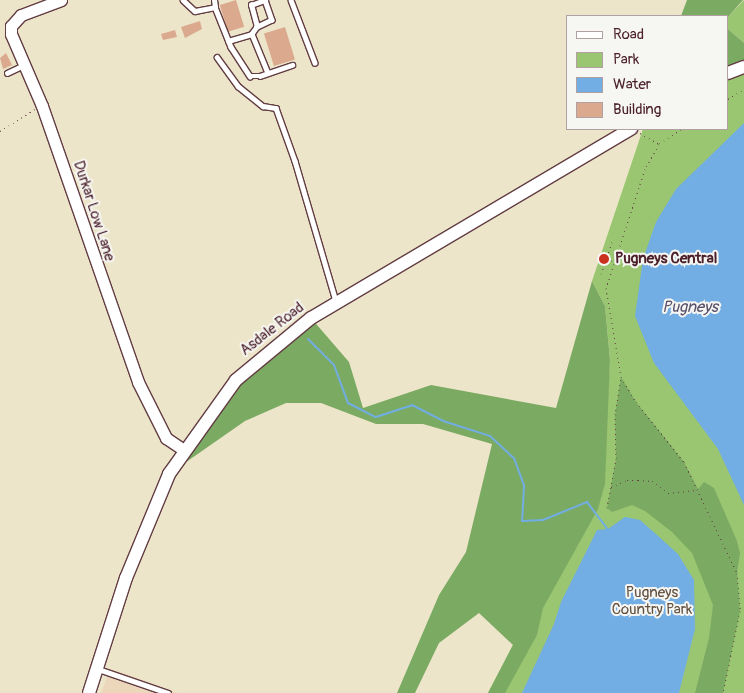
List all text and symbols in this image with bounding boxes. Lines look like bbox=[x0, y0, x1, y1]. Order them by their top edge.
legend bbox=[566, 15, 729, 130]
text: Road bbox=[613, 25, 644, 44]
text: Park bbox=[613, 50, 639, 69]
text: Water bbox=[613, 75, 651, 94]
text: Building bbox=[613, 100, 661, 119]
street label: Durkar Low Lane bbox=[69, 159, 119, 263]
place label: Pugneys Central bbox=[615, 250, 717, 268]
marker: Pugneys Central bbox=[597, 252, 611, 266]
water label: Pugneys bbox=[662, 297, 718, 317]
street label: Asdale Road bbox=[236, 298, 308, 360]
park label: Pugneys Country Park bbox=[612, 583, 692, 618]

